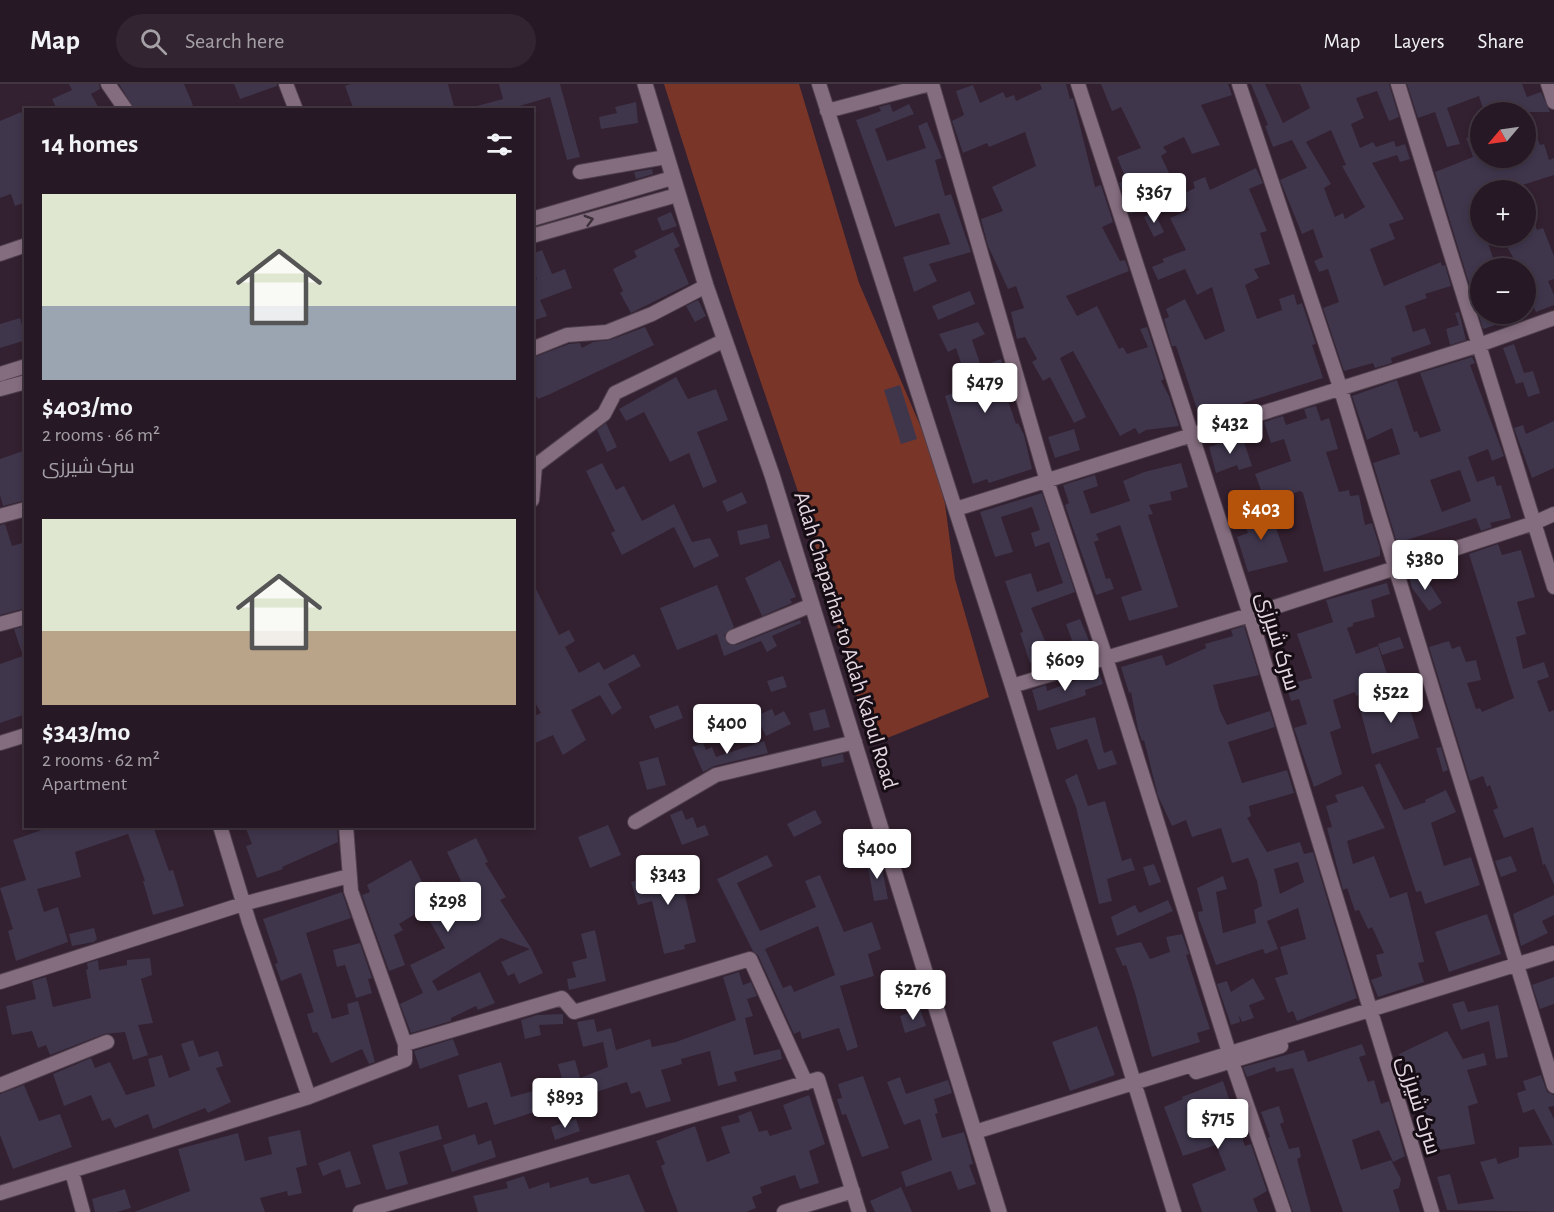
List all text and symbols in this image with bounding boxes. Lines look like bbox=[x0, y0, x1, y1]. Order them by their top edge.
search box bbox=[116, 14, 536, 68]
icon: search bbox=[137, 25, 170, 58]
text: Map bbox=[30, 27, 80, 55]
text: Search here bbox=[185, 30, 284, 52]
text: Map bbox=[1324, 31, 1360, 52]
text: Layers bbox=[1393, 31, 1444, 52]
text: Share bbox=[1477, 31, 1524, 52]
north arrow bbox=[1470, 102, 1536, 168]
map controls bbox=[1470, 102, 1536, 324]
icon: filters bbox=[483, 128, 516, 161]
text: 14 homes bbox=[42, 131, 138, 157]
pin: $367 bbox=[1118, 173, 1190, 224]
button: + bbox=[1470, 180, 1536, 246]
text: $367 bbox=[1136, 182, 1172, 202]
one-way arrow bbox=[583, 215, 594, 227]
icon: home bbox=[225, 233, 333, 341]
button: − bbox=[1470, 258, 1536, 324]
pin: $479 bbox=[949, 363, 1021, 414]
text: $479 bbox=[966, 372, 1004, 392]
text: $403/mo bbox=[42, 394, 133, 420]
pin: $432 bbox=[1194, 404, 1266, 455]
text: $432 bbox=[1211, 413, 1249, 433]
text: 2 rooms · 66 m² bbox=[42, 425, 160, 445]
text: سرک شیرزی bbox=[42, 457, 135, 477]
street label: Adah Chaparhar to Adah Kabul Road bbox=[790, 489, 902, 792]
pin: $403 bbox=[1225, 490, 1297, 541]
text: $403 bbox=[1242, 499, 1280, 519]
pin: $380 bbox=[1389, 540, 1461, 591]
text: $380 bbox=[1406, 549, 1444, 569]
icon: home bbox=[225, 558, 333, 666]
street label: سرک شیرزی bbox=[1252, 589, 1303, 694]
pin: $609 bbox=[1029, 641, 1101, 692]
text: $609 bbox=[1046, 650, 1084, 670]
pin: $522 bbox=[1355, 673, 1427, 724]
text: $522 bbox=[1373, 682, 1409, 702]
pin: $400 bbox=[691, 704, 763, 755]
text: $400 bbox=[707, 713, 747, 733]
text: $343/mo bbox=[42, 719, 130, 745]
text: 2 rooms · 62 m² bbox=[42, 750, 160, 770]
text: Apartment bbox=[42, 774, 127, 794]
pin: $400 bbox=[841, 829, 913, 880]
text: $400 bbox=[857, 838, 897, 858]
pin: $343 bbox=[632, 855, 704, 906]
text: $343 bbox=[650, 864, 686, 884]
pin: $298 bbox=[412, 882, 484, 933]
text: $298 bbox=[429, 891, 467, 911]
pin: $276 bbox=[877, 970, 949, 1021]
text: $276 bbox=[895, 979, 931, 999]
street label: سرک شیرزی bbox=[1393, 1053, 1444, 1158]
pin: $893 bbox=[529, 1078, 601, 1129]
text: $893 bbox=[546, 1087, 584, 1107]
pin: $715 bbox=[1182, 1099, 1254, 1150]
text: $715 bbox=[1201, 1108, 1235, 1128]

